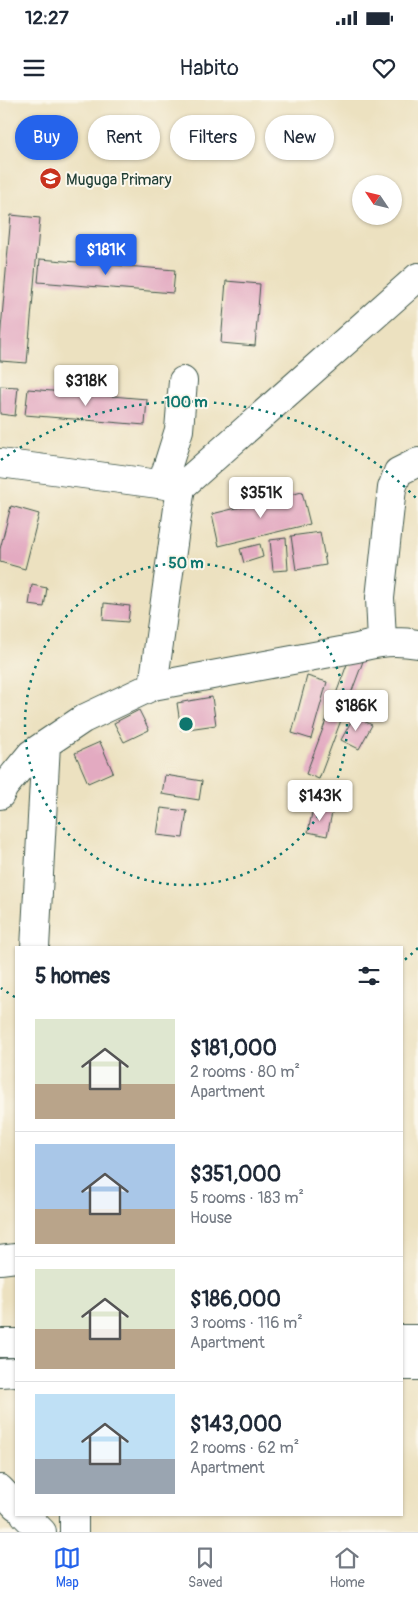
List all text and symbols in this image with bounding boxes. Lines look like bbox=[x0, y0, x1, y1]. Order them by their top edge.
text: 12:27 bbox=[25, 6, 69, 30]
icon: menu bbox=[20, 54, 48, 82]
text: Habito bbox=[179, 54, 239, 82]
icon: heart bbox=[370, 54, 398, 82]
chip: Buy bbox=[15, 115, 78, 160]
chip: Rent bbox=[88, 115, 160, 160]
chip: Filters bbox=[170, 115, 255, 160]
chip: New bbox=[265, 115, 334, 160]
school or university icon: Muguga Primary bbox=[38, 167, 62, 191]
place label: Muguga Primary bbox=[66, 170, 172, 190]
north arrow bbox=[352, 175, 402, 225]
map controls bbox=[352, 175, 402, 225]
pin: $181K bbox=[71, 234, 141, 276]
text: $181K bbox=[87, 240, 125, 260]
pin: $318K bbox=[51, 364, 121, 407]
text: $318K bbox=[65, 371, 107, 391]
text: 100 m bbox=[165, 393, 207, 412]
pin: $351K bbox=[226, 476, 296, 519]
text: $351K bbox=[240, 483, 282, 503]
text: 50 m bbox=[169, 554, 203, 573]
pin: $186K bbox=[321, 690, 391, 732]
text: $186K bbox=[335, 696, 377, 716]
centre of rings bbox=[177, 715, 195, 733]
pin: $143K bbox=[285, 780, 355, 822]
text: $143K bbox=[299, 786, 341, 806]
icon: filters bbox=[355, 962, 383, 990]
text: 5 homes bbox=[35, 963, 110, 990]
text: $181,000 bbox=[190, 1035, 277, 1062]
icon: home bbox=[75, 1039, 135, 1099]
text: 2 rooms · 80 m² bbox=[190, 1062, 300, 1082]
text: Apartment bbox=[190, 1082, 265, 1102]
text: $351,000 bbox=[190, 1161, 281, 1188]
icon: home bbox=[75, 1164, 135, 1224]
text: 5 rooms · 183 m² bbox=[190, 1188, 304, 1208]
text: House bbox=[190, 1208, 232, 1228]
text: $186,000 bbox=[190, 1286, 281, 1313]
icon: home bbox=[75, 1289, 135, 1349]
text: 3 rooms · 116 m² bbox=[190, 1313, 303, 1333]
text: Apartment bbox=[190, 1333, 265, 1353]
text: $143,000 bbox=[190, 1411, 282, 1438]
icon: home bbox=[75, 1414, 135, 1474]
text: 2 rooms · 62 m² bbox=[190, 1438, 299, 1458]
text: Apartment bbox=[190, 1458, 265, 1478]
tab: Map bbox=[53, 1544, 81, 1591]
tab: Saved bbox=[188, 1544, 223, 1591]
tab: Home bbox=[329, 1544, 365, 1591]

